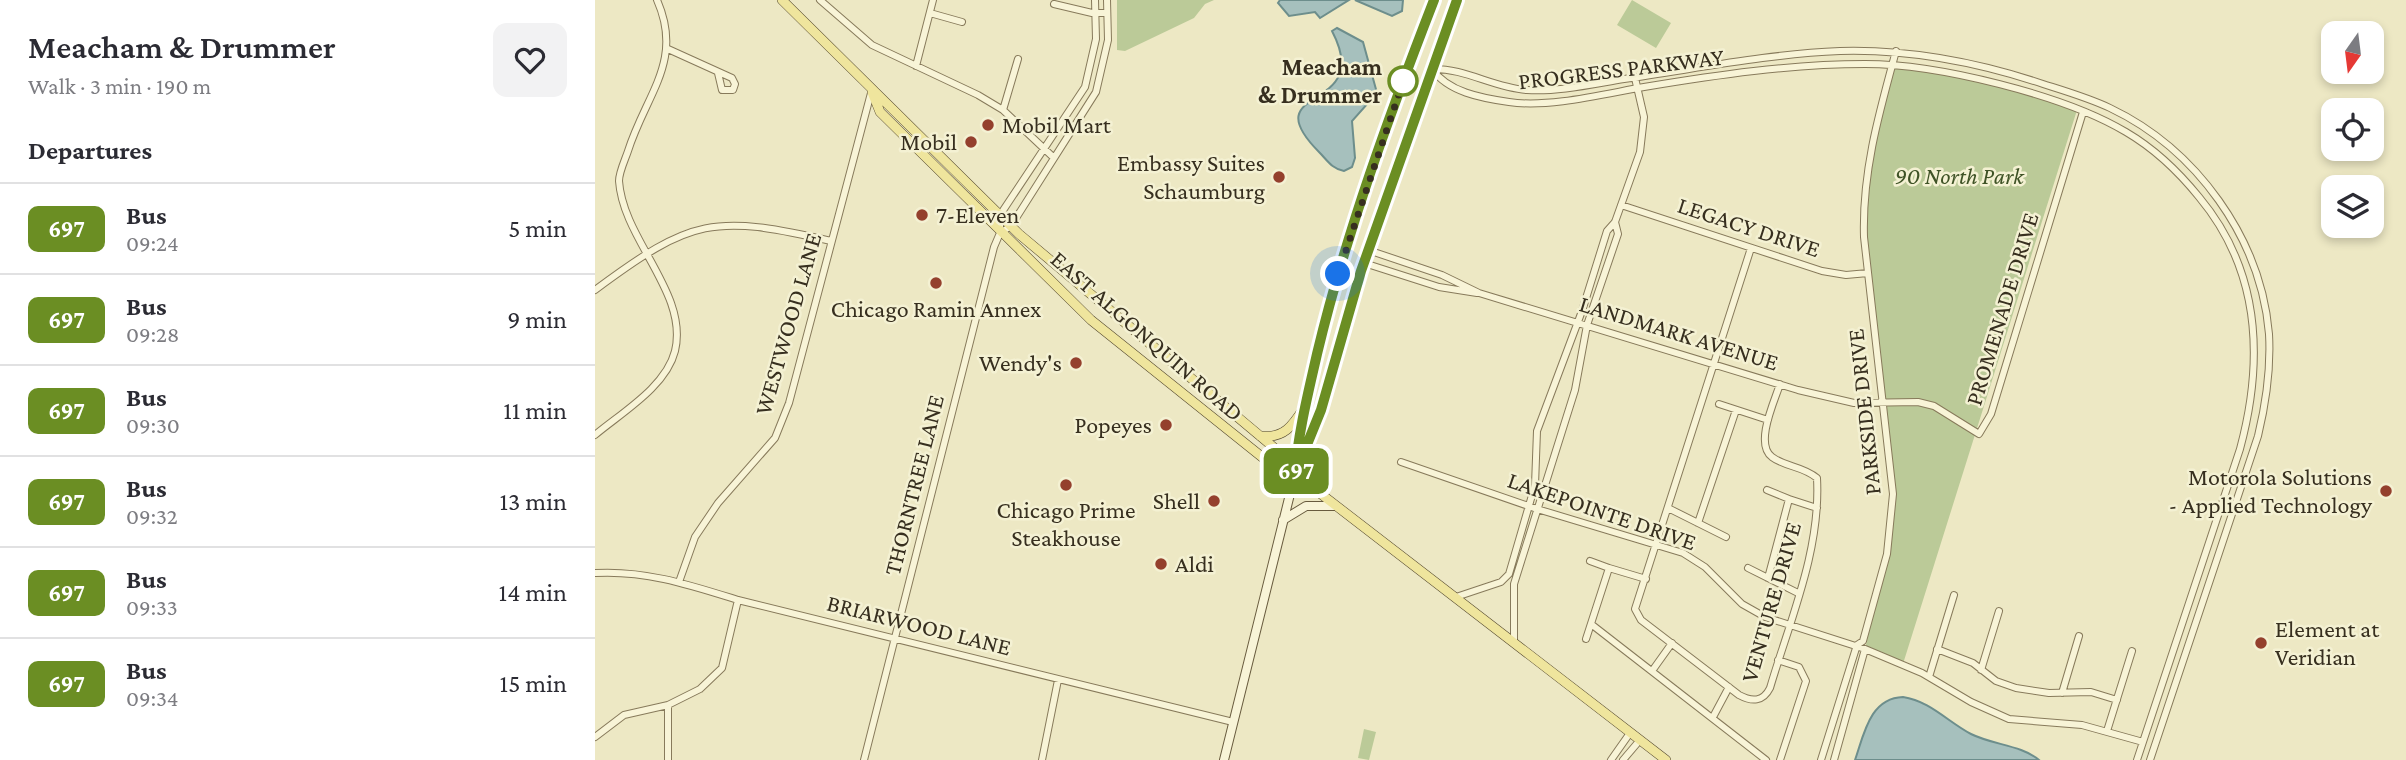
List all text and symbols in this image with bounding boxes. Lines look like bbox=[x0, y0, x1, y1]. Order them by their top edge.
north arrow bbox=[2321, 21, 2383, 84]
map controls bbox=[2321, 21, 2384, 238]
button: heart bbox=[493, 23, 567, 97]
text: Meacham & Drummer bbox=[28, 28, 336, 65]
street label: PROGRESS PARKWAY bbox=[1517, 42, 1726, 95]
place label: Meacham & Drummer bbox=[1258, 53, 1383, 108]
marker: Meacham & Drummer bbox=[1388, 66, 1418, 96]
text: Walk · 3 min · 190 m bbox=[28, 73, 211, 99]
button: locate bbox=[2321, 98, 2384, 161]
place label: Mobil Mart bbox=[1002, 111, 1112, 138]
marker: Mobil Mart bbox=[980, 117, 996, 133]
place label: Mobil bbox=[900, 128, 957, 155]
marker: Mobil bbox=[963, 134, 979, 150]
text: Departures bbox=[28, 136, 152, 165]
place label: Embassy Suites Schaumburg bbox=[1117, 149, 1265, 204]
park label: 90 North Park bbox=[1894, 162, 2025, 189]
marker: Embassy Suites Schaumburg bbox=[1271, 169, 1287, 185]
button: layers bbox=[2321, 175, 2384, 238]
street label: LEGACY DRIVE bbox=[1675, 191, 1824, 262]
text: Bus bbox=[126, 201, 167, 230]
place label: 7-Eleven bbox=[936, 201, 1020, 228]
marker: 7-Eleven bbox=[914, 207, 930, 223]
street label: PROMENADE DRIVE bbox=[1959, 209, 2044, 409]
text: 5 min bbox=[508, 214, 567, 243]
text: 697 bbox=[48, 215, 85, 242]
text: 09:24 bbox=[126, 230, 179, 256]
street label: WESTWOOD LANE bbox=[749, 230, 826, 418]
street label: EAST ALGONQUIN ROAD bbox=[1046, 245, 1249, 426]
your location bbox=[1320, 256, 1355, 291]
marker: Chicago Ramin Annex bbox=[928, 275, 944, 291]
street label: LANDMARK AVENUE bbox=[1576, 289, 1782, 376]
text: Bus bbox=[126, 292, 167, 321]
place label: Chicago Ramin Annex bbox=[831, 295, 1041, 322]
text: 9 min bbox=[507, 305, 567, 334]
text: 697 bbox=[48, 306, 85, 333]
text: 09:28 bbox=[126, 321, 179, 347]
street label: PARKSIDE DRIVE bbox=[1841, 328, 1886, 497]
place label: Wendy's bbox=[979, 349, 1062, 376]
marker: Wendy's bbox=[1068, 355, 1084, 371]
text: Bus bbox=[126, 383, 167, 412]
street label: THORNTREE LANE bbox=[878, 392, 949, 578]
text: 11 min bbox=[503, 396, 567, 425]
text: 697 bbox=[48, 397, 85, 424]
place label: Popeyes bbox=[1075, 411, 1152, 438]
text: 09:30 bbox=[126, 412, 180, 438]
marker: Popeyes bbox=[1158, 417, 1174, 433]
line badge: 697 bbox=[1256, 448, 1336, 494]
text: 697 bbox=[1278, 457, 1314, 484]
place label: Motorola Solutions - Applied Technology bbox=[2169, 463, 2373, 518]
street label: LAKEPOINTE DRIVE bbox=[1504, 466, 1700, 555]
text: Bus bbox=[126, 474, 167, 503]
marker: Chicago Prime Steakhouse bbox=[1058, 477, 1074, 493]
marker: Motorola Solutions - Applied Technology bbox=[2378, 483, 2394, 499]
text: 13 min bbox=[499, 487, 567, 516]
place label: Shell bbox=[1153, 487, 1200, 514]
text: 697 bbox=[48, 488, 85, 515]
marker: Shell bbox=[1206, 493, 1222, 509]
place label: Chicago Prime Steakhouse bbox=[997, 496, 1135, 551]
text: 09:32 bbox=[126, 503, 178, 529]
street label: VENTURE DRIVE bbox=[1735, 519, 1806, 685]
place label: Aldi bbox=[1175, 550, 1214, 577]
marker: Aldi bbox=[1153, 556, 1169, 572]
text: Bus bbox=[126, 565, 167, 594]
text: 14 min bbox=[499, 578, 567, 607]
text: 697 bbox=[48, 579, 85, 606]
street label: BRIARWOOD LANE bbox=[824, 589, 1014, 660]
text: 09:33 bbox=[126, 594, 178, 620]
place label: Element at Veridian bbox=[2275, 615, 2380, 670]
marker: Element at Veridian bbox=[2253, 635, 2269, 651]
text: Bus bbox=[126, 656, 167, 685]
text: 15 min bbox=[500, 669, 567, 698]
text: 697 bbox=[48, 670, 85, 697]
text: 09:34 bbox=[126, 685, 179, 711]

